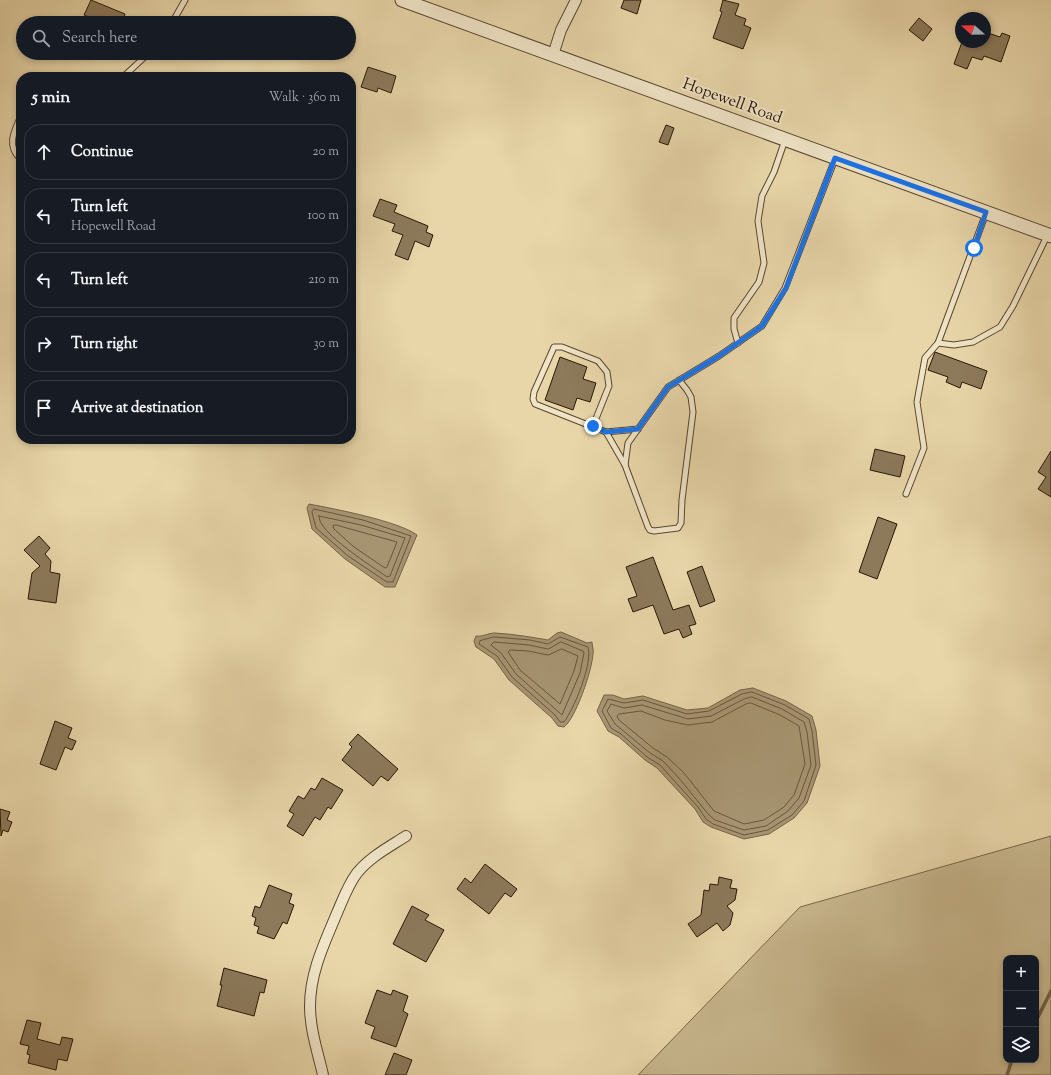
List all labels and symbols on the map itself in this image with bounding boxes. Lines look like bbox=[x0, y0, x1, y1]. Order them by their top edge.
north arrow bbox=[955, 12, 991, 48]
street label: Hopewell Road bbox=[679, 73, 785, 131]
route start bbox=[965, 239, 983, 257]
route end bbox=[584, 417, 602, 435]

